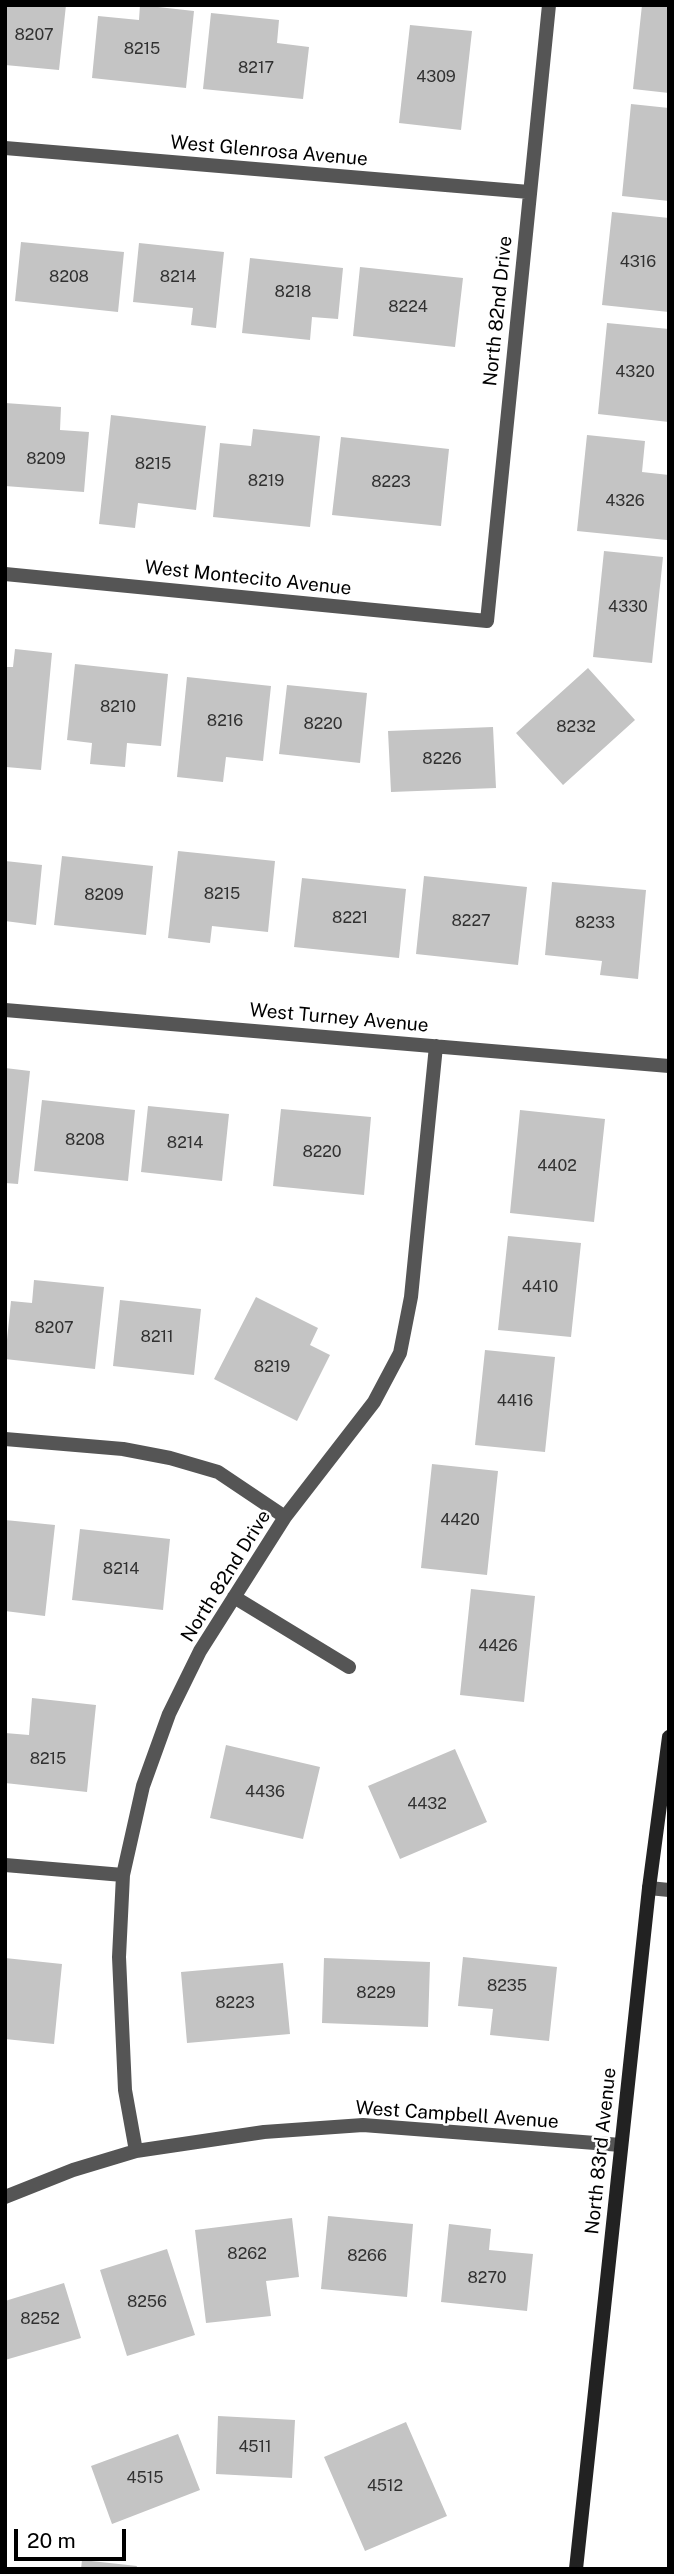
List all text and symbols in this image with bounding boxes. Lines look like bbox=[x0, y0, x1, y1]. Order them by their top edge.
house number: 8207 bbox=[14, 25, 54, 45]
house number: 8215 bbox=[124, 39, 160, 59]
house number: 8217 bbox=[238, 58, 274, 78]
house number: 4309 bbox=[416, 67, 456, 87]
street label: West Glenrosa Avenue bbox=[169, 131, 369, 171]
street label: North 82nd Drive bbox=[479, 235, 517, 387]
house number: 4316 bbox=[620, 252, 656, 272]
house number: 8208 bbox=[49, 267, 89, 287]
house number: 8214 bbox=[160, 267, 196, 287]
house number: 8218 bbox=[275, 282, 311, 302]
house number: 8224 bbox=[388, 297, 428, 317]
house number: 4320 bbox=[615, 362, 655, 382]
house number: 8209 bbox=[26, 449, 66, 469]
house number: 8215 bbox=[135, 454, 171, 474]
house number: 8219 bbox=[248, 471, 284, 491]
house number: 8223 bbox=[371, 472, 411, 492]
house number: 4326 bbox=[605, 491, 645, 511]
street label: West Montecito Avenue bbox=[143, 556, 353, 600]
house number: 4330 bbox=[608, 597, 648, 617]
house number: 8210 bbox=[100, 697, 136, 717]
house number: 8216 bbox=[207, 711, 243, 731]
house number: 8220 bbox=[303, 714, 343, 734]
house number: 8232 bbox=[556, 717, 596, 737]
house number: 8226 bbox=[422, 749, 462, 769]
house number: 8215 bbox=[204, 884, 240, 904]
house number: 8209 bbox=[84, 885, 124, 905]
house number: 8221 bbox=[332, 908, 368, 928]
house number: 8227 bbox=[451, 911, 491, 931]
house number: 8233 bbox=[575, 913, 615, 933]
street label: West Turney Avenue bbox=[248, 999, 430, 1037]
house number: 8208 bbox=[65, 1130, 105, 1150]
house number: 8214 bbox=[167, 1133, 203, 1153]
house number: 8220 bbox=[302, 1142, 342, 1162]
house number: 4402 bbox=[537, 1156, 577, 1176]
house number: 4410 bbox=[522, 1277, 558, 1297]
house number: 8207 bbox=[34, 1318, 74, 1338]
house number: 8211 bbox=[141, 1327, 173, 1347]
house number: 8219 bbox=[254, 1357, 290, 1377]
house number: 4416 bbox=[497, 1391, 533, 1411]
street label: North 82nd Drive bbox=[176, 1506, 276, 1646]
house number: 4420 bbox=[440, 1510, 480, 1530]
house number: 8214 bbox=[103, 1559, 139, 1579]
house number: 4426 bbox=[478, 1636, 518, 1656]
house number: 8215 bbox=[30, 1749, 66, 1769]
house number: 4436 bbox=[245, 1782, 285, 1802]
house number: 4432 bbox=[407, 1794, 447, 1814]
house number: 8235 bbox=[487, 1976, 527, 1996]
house number: 8229 bbox=[356, 1983, 396, 2003]
house number: 8223 bbox=[215, 1993, 255, 2013]
street label: North 83rd Avenue bbox=[581, 2066, 621, 2236]
street label: West Campbell Avenue bbox=[355, 2097, 559, 2133]
house number: 8262 bbox=[227, 2244, 267, 2264]
house number: 8266 bbox=[347, 2246, 387, 2266]
house number: 8270 bbox=[468, 2268, 506, 2288]
house number: 8256 bbox=[127, 2292, 167, 2312]
house number: 8252 bbox=[20, 2309, 60, 2329]
house number: 4511 bbox=[238, 2437, 272, 2457]
house number: 4515 bbox=[127, 2468, 163, 2488]
house number: 4512 bbox=[367, 2476, 403, 2496]
scale bar bbox=[18, 2514, 130, 2558]
text: 20 m bbox=[27, 2528, 76, 2553]

